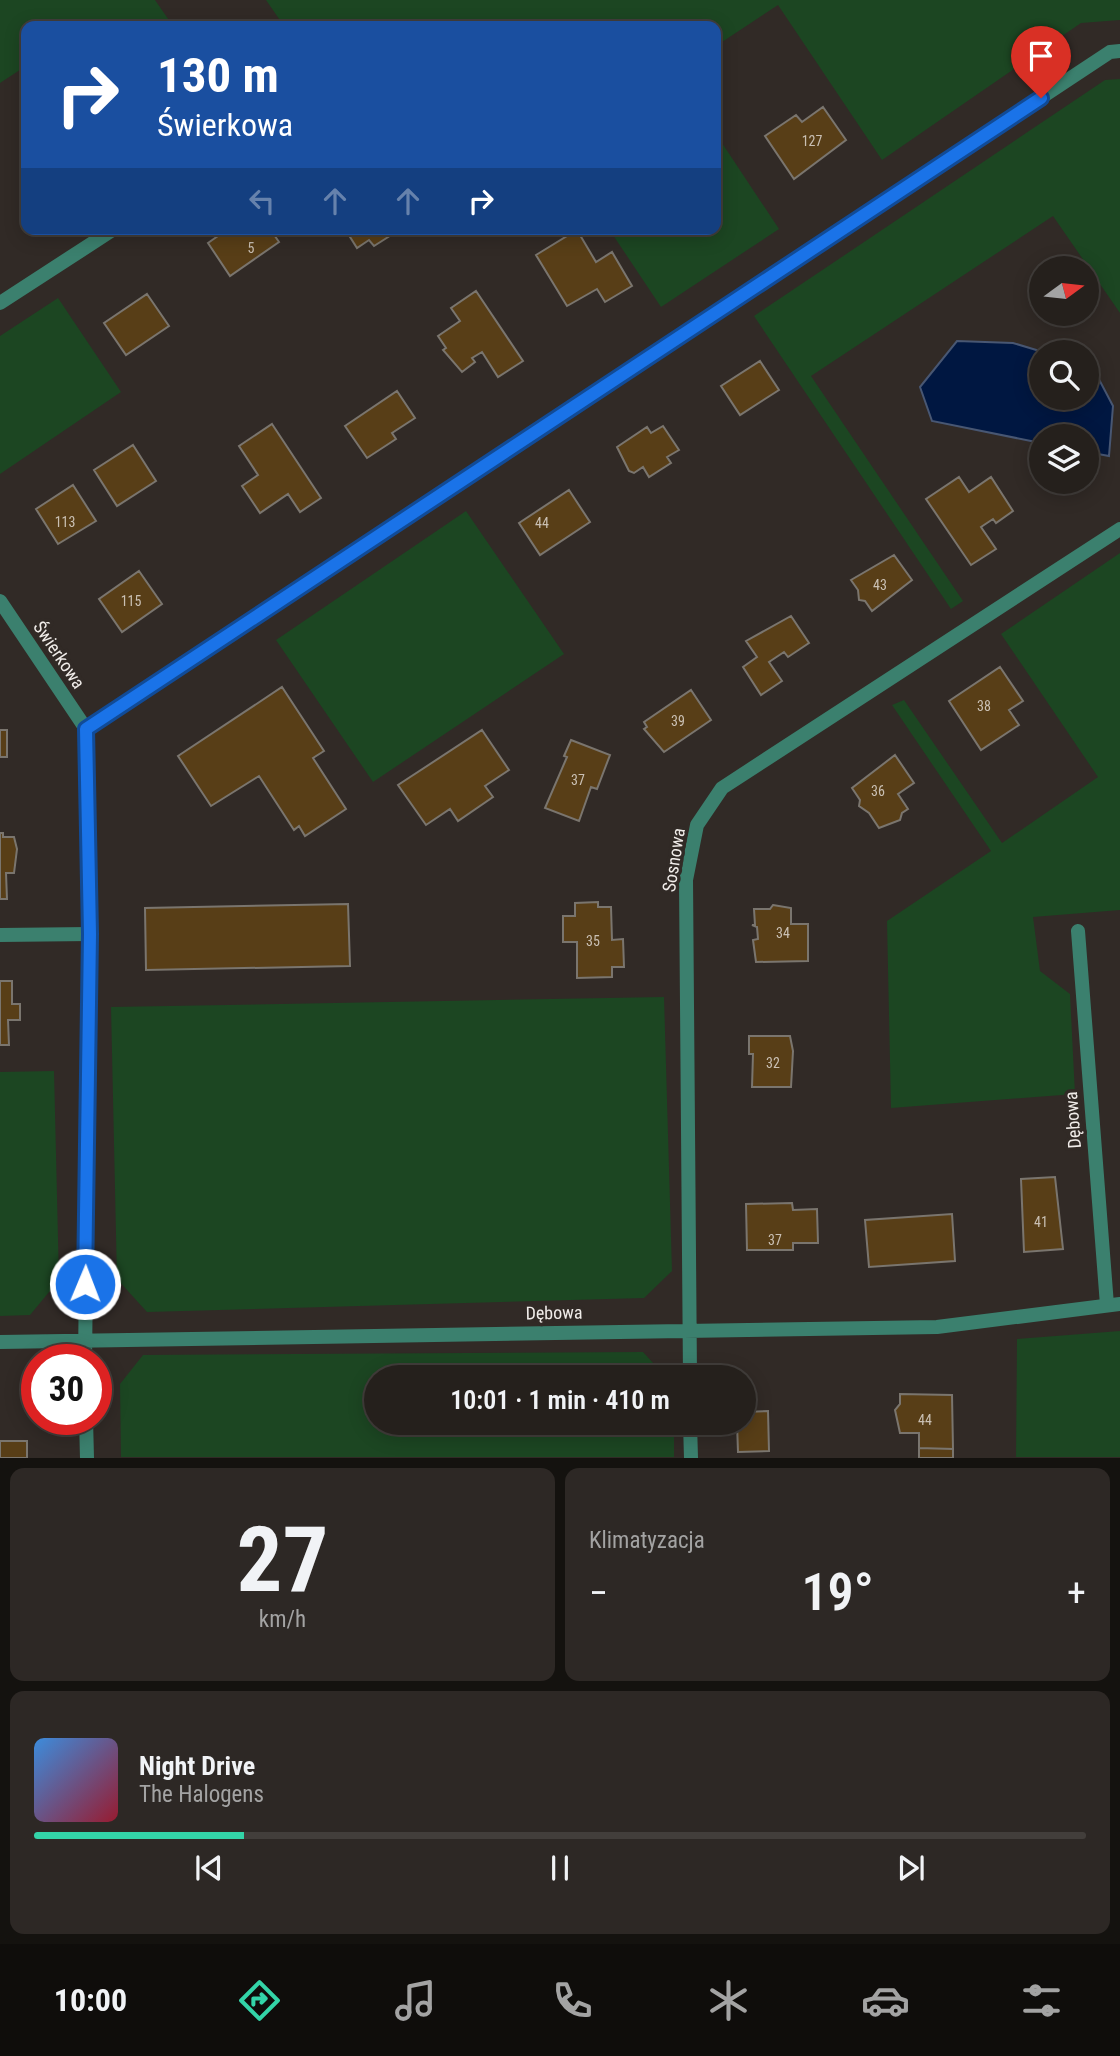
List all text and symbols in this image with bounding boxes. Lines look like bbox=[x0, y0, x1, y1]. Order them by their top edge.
pin bbox=[1011, 26, 1071, 98]
icon: arrive bbox=[1022, 37, 1060, 75]
text: 130 m bbox=[157, 47, 279, 104]
icon: right bbox=[42, 49, 133, 140]
text: Świerkowa bbox=[157, 106, 293, 144]
house number: 127 bbox=[802, 133, 822, 149]
icon: left bbox=[243, 182, 281, 220]
icon: ahead bbox=[316, 182, 354, 220]
icon: ahead bbox=[389, 182, 427, 220]
icon: right bbox=[462, 182, 500, 220]
house number: 5 bbox=[248, 240, 255, 256]
north arrow bbox=[1029, 256, 1099, 326]
map controls bbox=[1029, 256, 1099, 494]
button: search bbox=[1029, 340, 1099, 410]
button: layers bbox=[1029, 424, 1099, 494]
house number: 113 bbox=[55, 514, 75, 530]
house number: 44 bbox=[535, 515, 549, 531]
house number: 43 bbox=[873, 577, 887, 593]
house number: 115 bbox=[121, 593, 141, 609]
street label: Świerkowa bbox=[29, 617, 90, 692]
house number: 38 bbox=[977, 698, 991, 714]
house number: 39 bbox=[671, 713, 685, 729]
house number: 37 bbox=[571, 772, 585, 788]
house number: 36 bbox=[871, 783, 885, 799]
street label: Sosnowa bbox=[658, 826, 689, 893]
house number: 34 bbox=[776, 925, 790, 941]
house number: 35 bbox=[586, 933, 600, 949]
house number: 32 bbox=[766, 1055, 780, 1071]
street label: Dębowa bbox=[1060, 1091, 1085, 1149]
house number: 41 bbox=[1034, 1214, 1048, 1230]
house number: 37 bbox=[768, 1232, 782, 1248]
position arrow bbox=[48, 1247, 122, 1321]
street label: Dębowa bbox=[525, 1302, 583, 1323]
speed limit sign: 30 bbox=[21, 1344, 112, 1435]
text: 10:01 · 1 min · 410 m bbox=[450, 1385, 670, 1415]
house number: 44 bbox=[918, 1412, 932, 1428]
text: 27 bbox=[237, 1507, 328, 1613]
text: Klimatyzacja bbox=[589, 1527, 705, 1554]
text: 19° bbox=[801, 1562, 874, 1623]
text: − bbox=[589, 1571, 608, 1615]
text: + bbox=[1067, 1571, 1086, 1615]
text: km/h bbox=[259, 1606, 306, 1633]
text: Night Drive bbox=[139, 1751, 255, 1781]
text: The Halogens bbox=[139, 1781, 264, 1808]
icon: previous bbox=[190, 1849, 228, 1887]
icon: pause bbox=[541, 1849, 579, 1887]
icon: next bbox=[892, 1849, 930, 1887]
icon: directions bbox=[235, 1976, 284, 2025]
icon: music bbox=[391, 1976, 440, 2025]
icon: phone bbox=[548, 1976, 597, 2025]
icon: climate bbox=[704, 1976, 753, 2025]
icon: car bbox=[861, 1976, 910, 2025]
icon: filters bbox=[1017, 1976, 1066, 2025]
text: 10:00 bbox=[54, 1981, 127, 2019]

